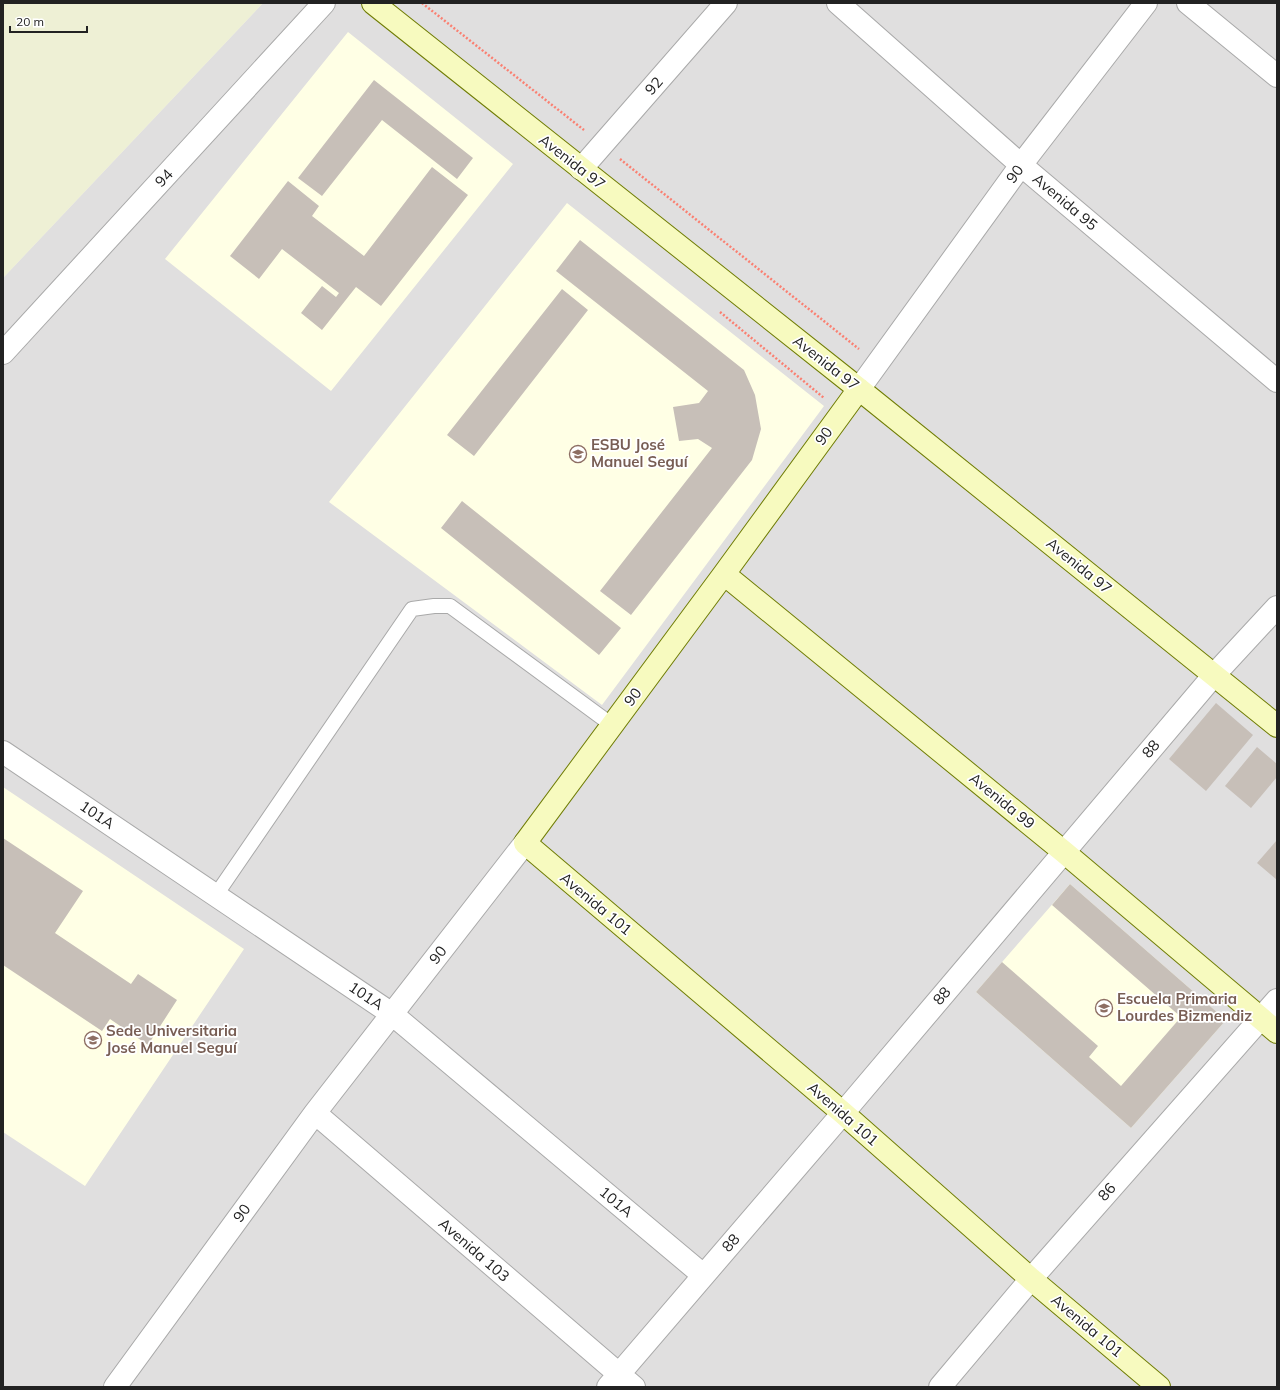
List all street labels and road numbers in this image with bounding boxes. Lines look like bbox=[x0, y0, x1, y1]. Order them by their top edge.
street label: 92 bbox=[641, 73, 667, 99]
street label: Avenida 97 bbox=[535, 130, 609, 193]
street label: 90 bbox=[1002, 161, 1028, 187]
street label: 94 bbox=[151, 165, 177, 191]
street label: Avenida 95 bbox=[1029, 169, 1102, 234]
street label: Avenida 97 bbox=[789, 331, 863, 394]
street label: 90 bbox=[811, 423, 837, 449]
street label: Avenida 97 bbox=[1043, 533, 1116, 598]
street label: 90 bbox=[620, 684, 646, 710]
street label: 88 bbox=[1138, 736, 1164, 762]
street label: Avenida 99 bbox=[966, 768, 1039, 833]
street label: 101A bbox=[76, 796, 118, 833]
street label: Avenida 101 bbox=[557, 868, 636, 939]
street label: 90 bbox=[425, 942, 451, 968]
street label: 101A bbox=[345, 977, 387, 1014]
street label: 88 bbox=[929, 983, 955, 1009]
street label: Avenida 101 bbox=[804, 1078, 883, 1150]
street label: 86 bbox=[1094, 1179, 1120, 1205]
street label: 101A bbox=[596, 1182, 637, 1221]
street label: 90 bbox=[229, 1200, 255, 1226]
street label: Avenida 103 bbox=[435, 1214, 514, 1286]
street label: 88 bbox=[718, 1230, 744, 1256]
street label: Avenida 101 bbox=[1048, 1290, 1127, 1361]

